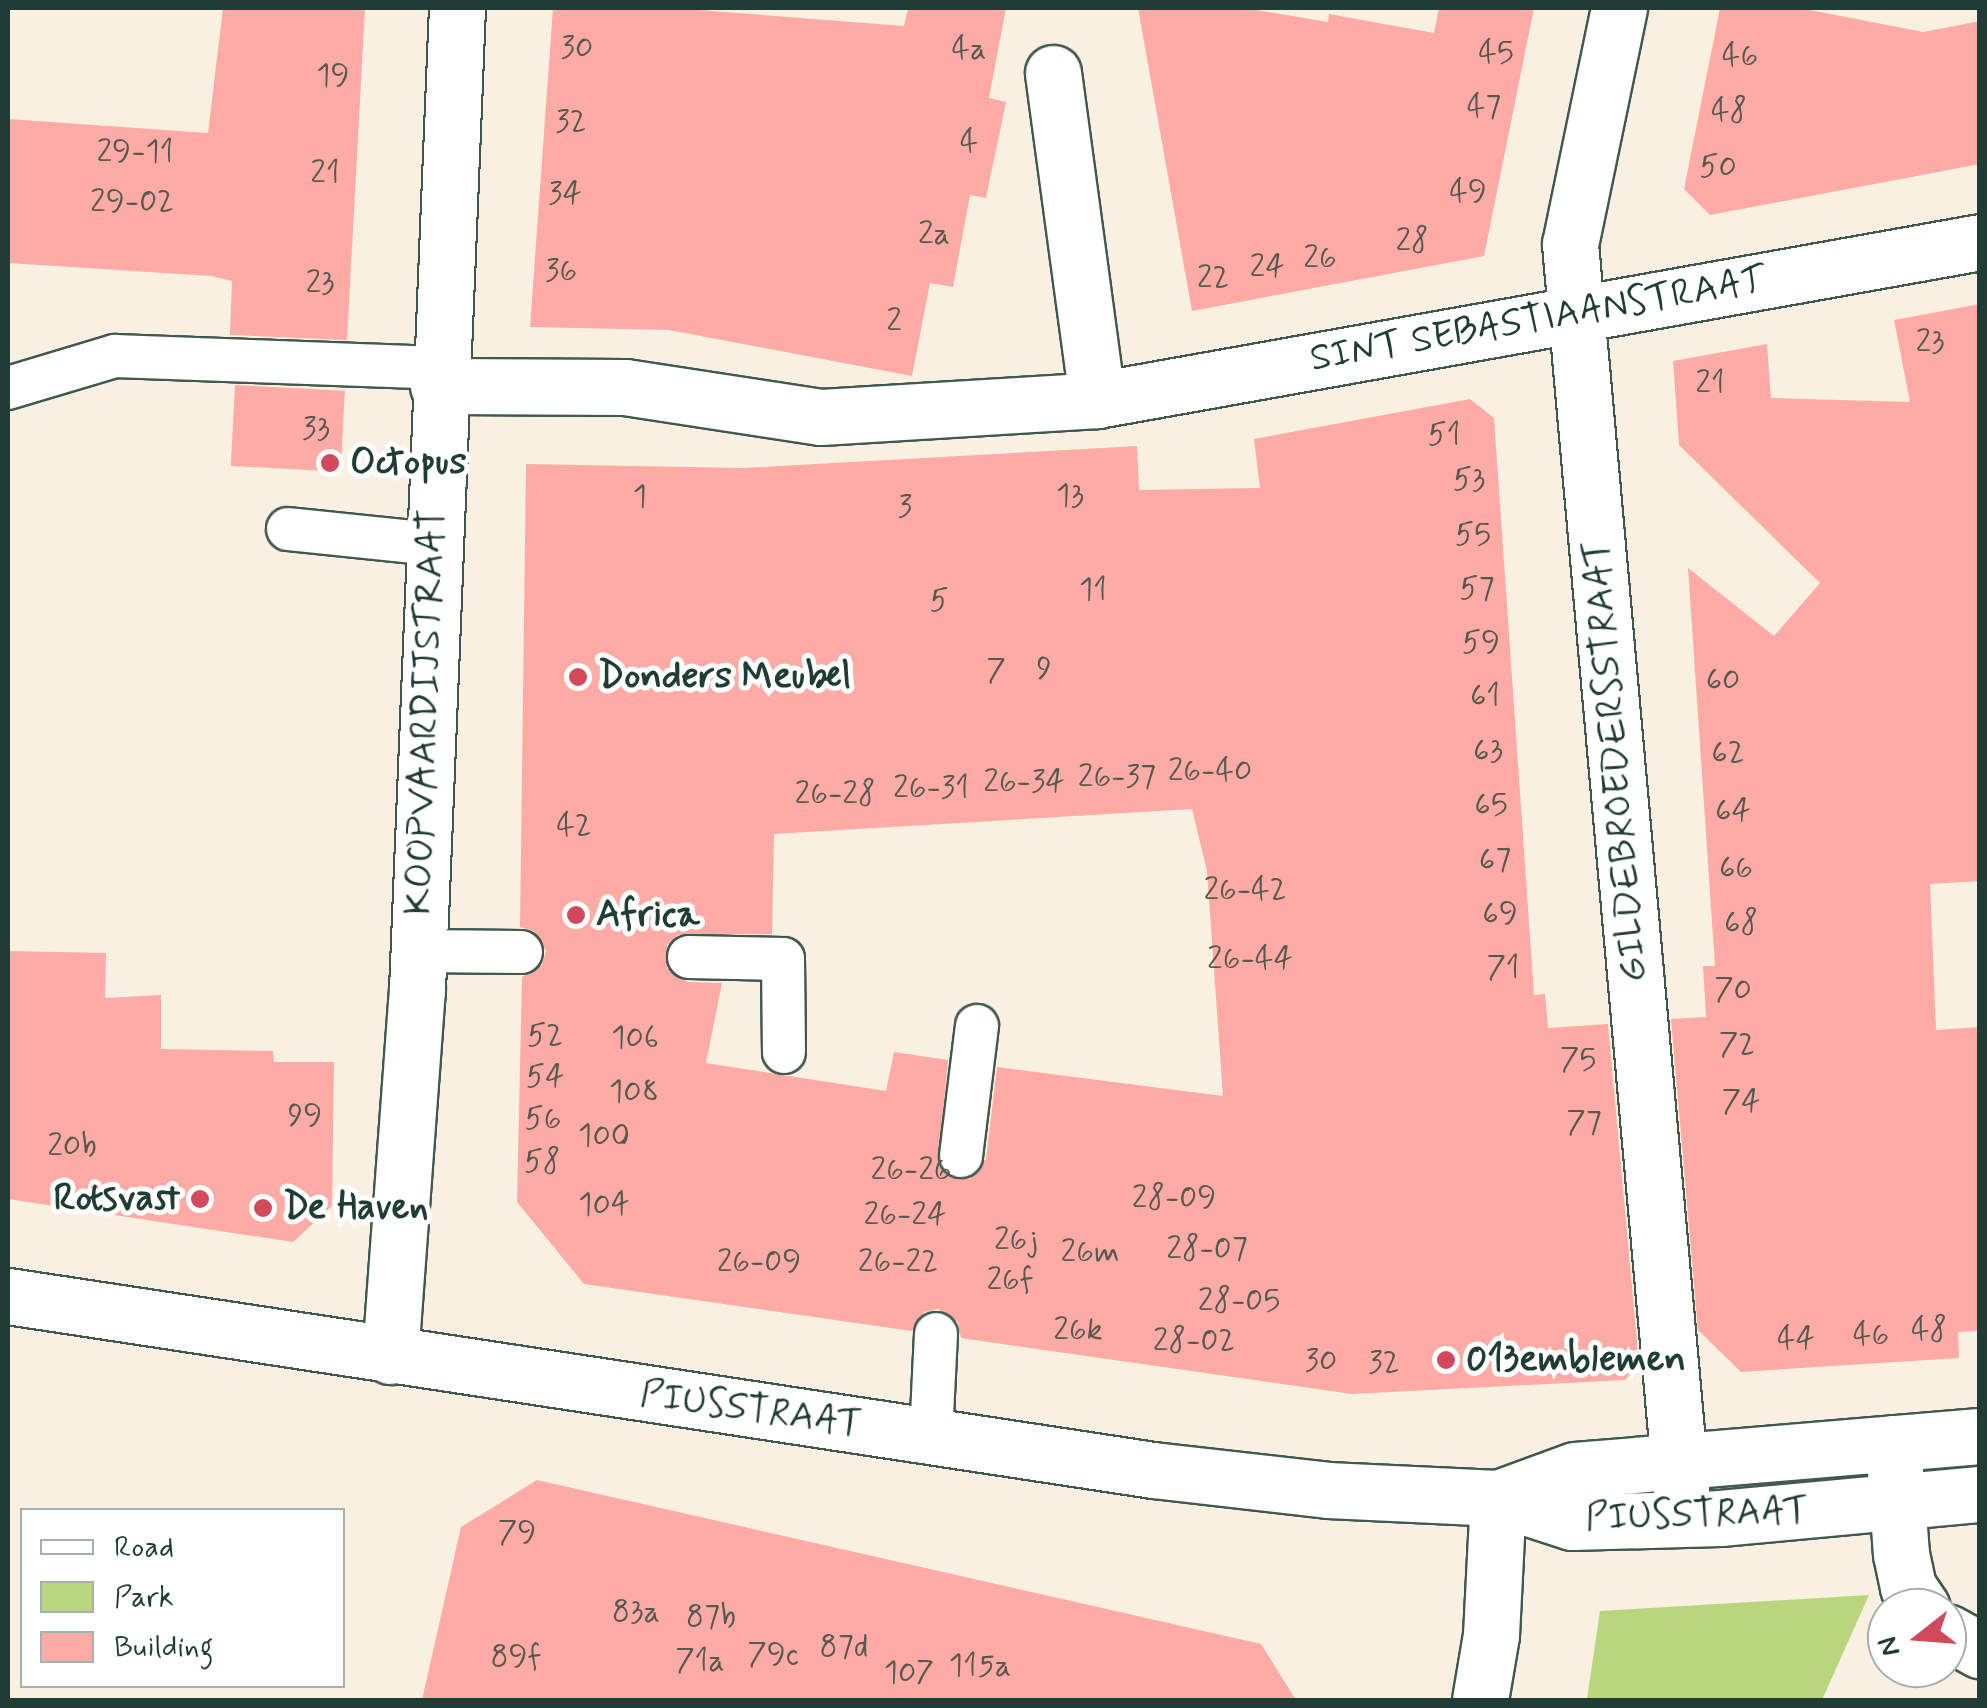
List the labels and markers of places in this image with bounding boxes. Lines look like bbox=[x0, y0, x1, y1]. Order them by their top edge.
place label: Octopus bbox=[350, 440, 466, 486]
marker: Octopus bbox=[319, 452, 341, 474]
place label: Donders Meubel bbox=[598, 654, 853, 700]
marker: Donders Meubel bbox=[567, 666, 589, 688]
place label: Africa bbox=[596, 892, 700, 938]
marker: Africa bbox=[565, 904, 587, 926]
place label: Rotsvast bbox=[54, 1176, 180, 1222]
place label: De Haven bbox=[283, 1185, 446, 1231]
marker: Rotsvast bbox=[189, 1188, 211, 1210]
marker: De Haven bbox=[252, 1197, 274, 1219]
place label: 013emblemen bbox=[1466, 1337, 1686, 1383]
marker: 013emblemen bbox=[1435, 1349, 1457, 1371]

